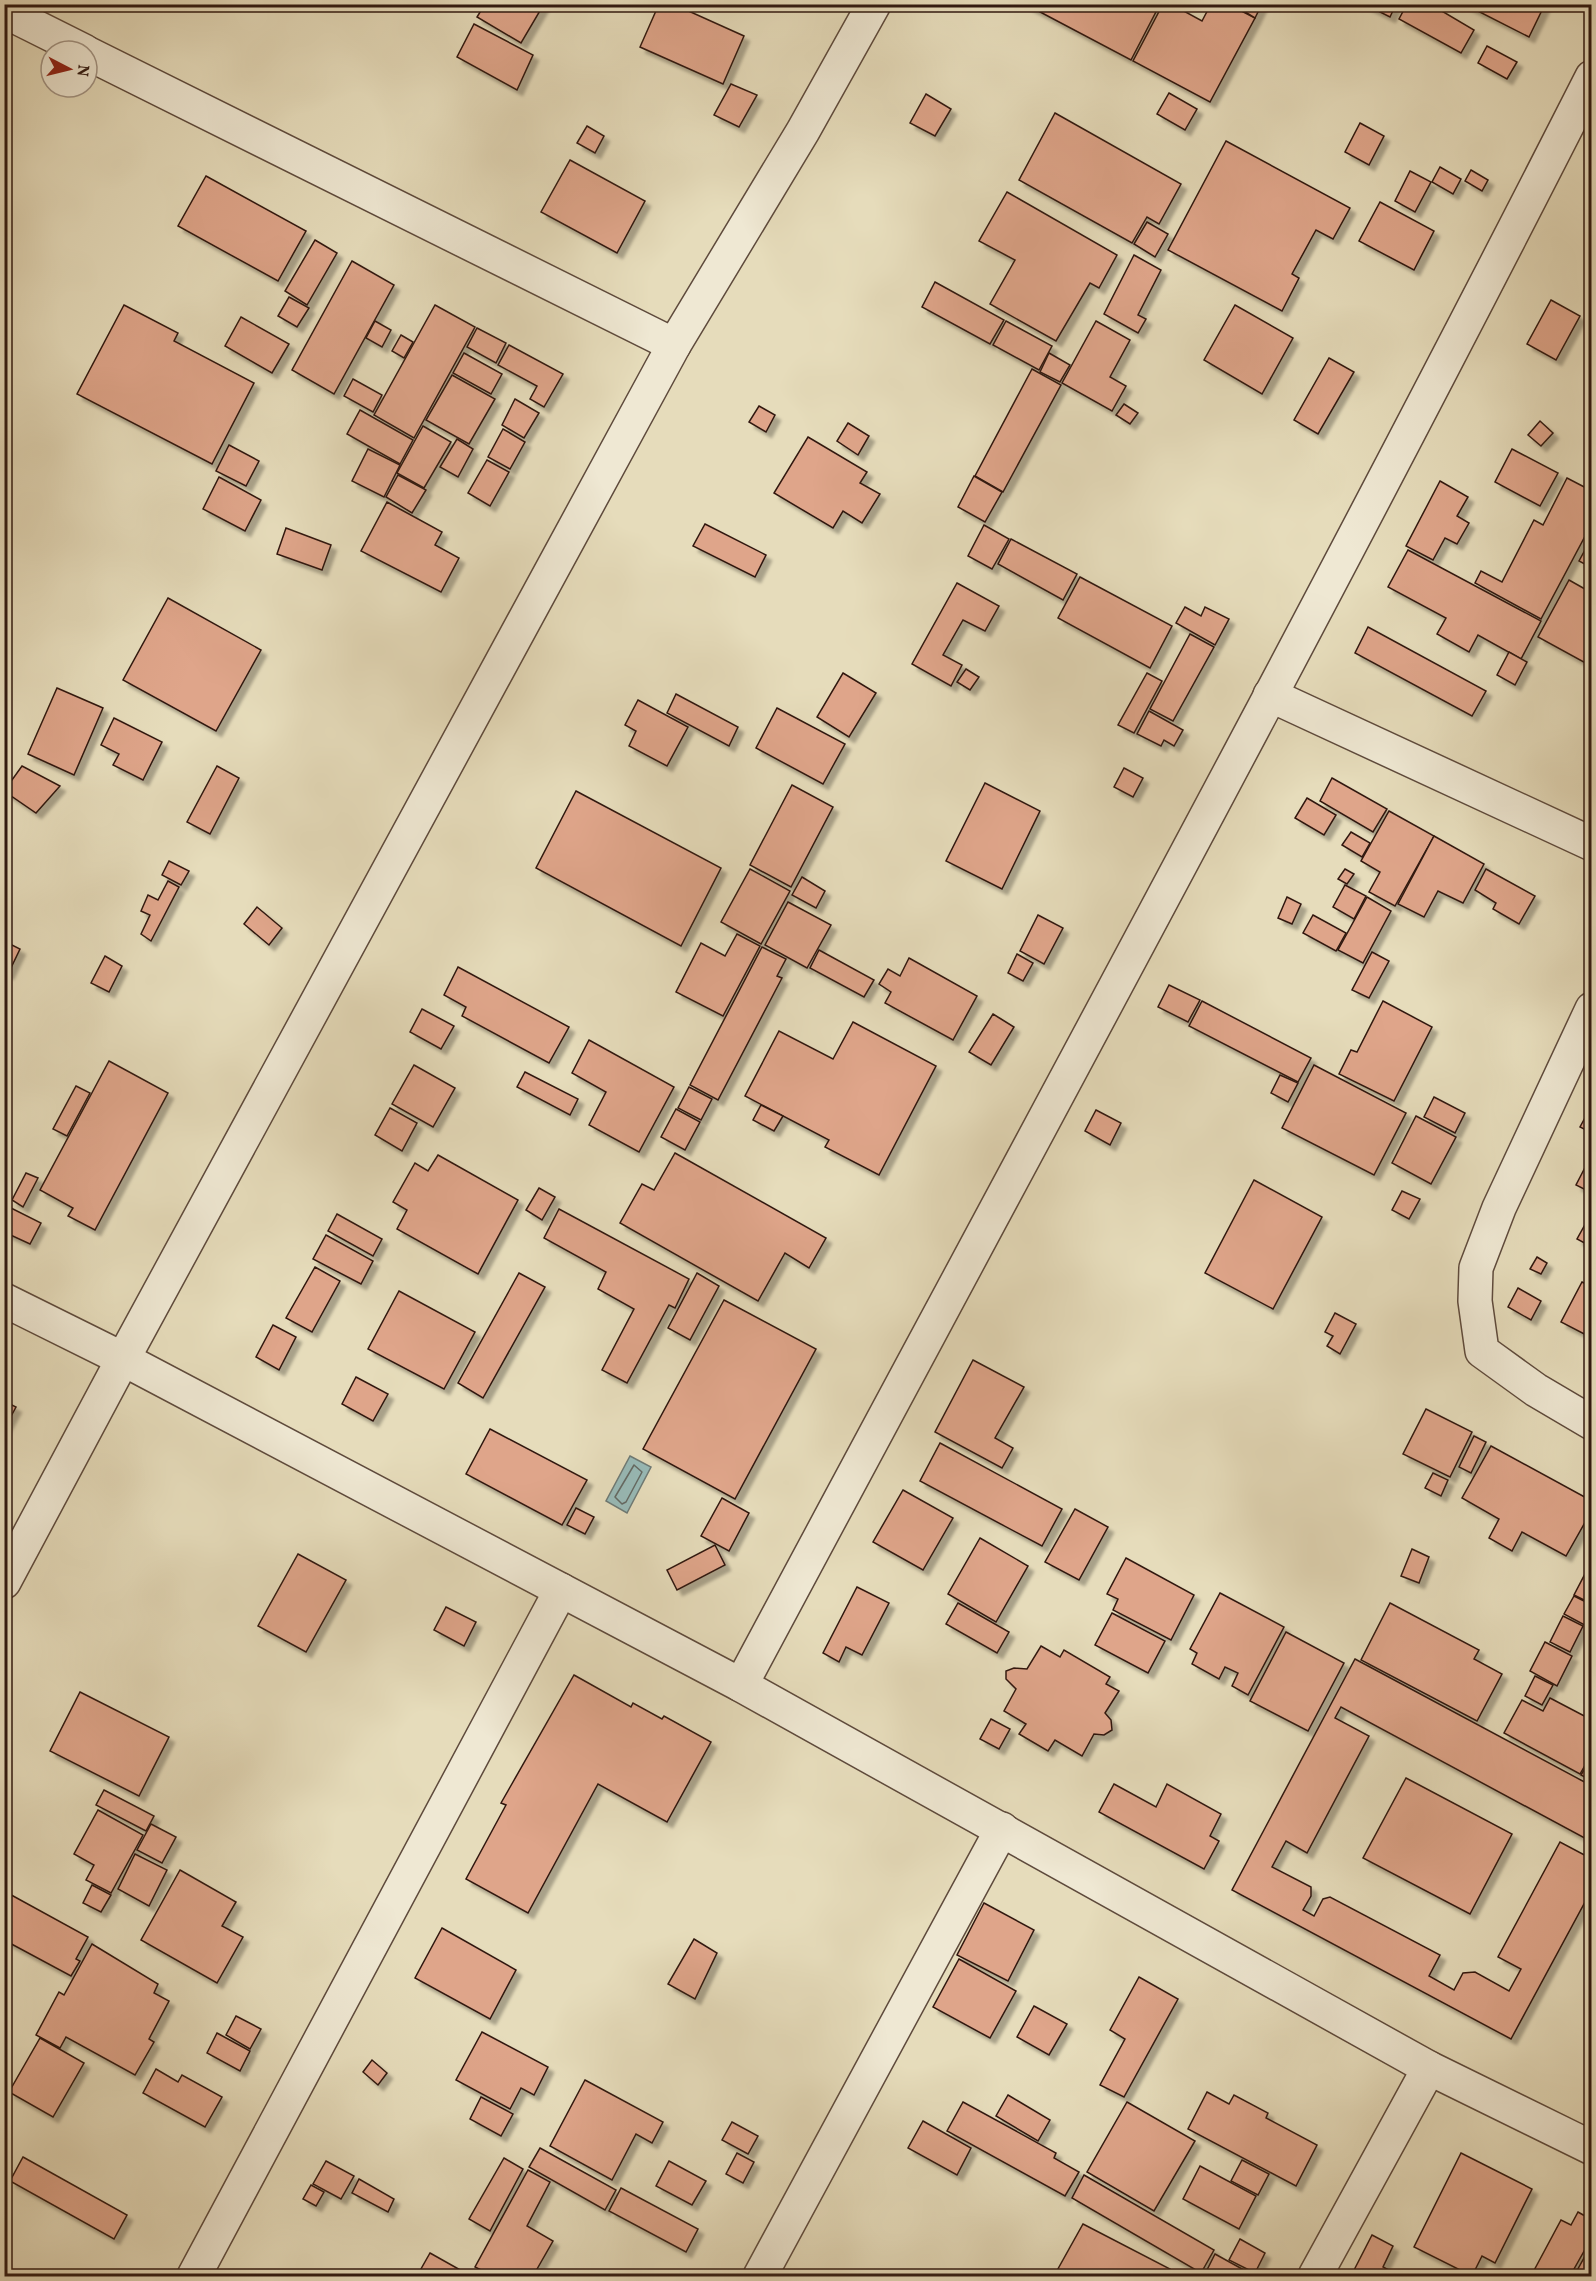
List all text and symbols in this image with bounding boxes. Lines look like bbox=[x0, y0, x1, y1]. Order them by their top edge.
north arrow bbox=[39, 39, 99, 99]
text: N bbox=[70, 63, 94, 78]

